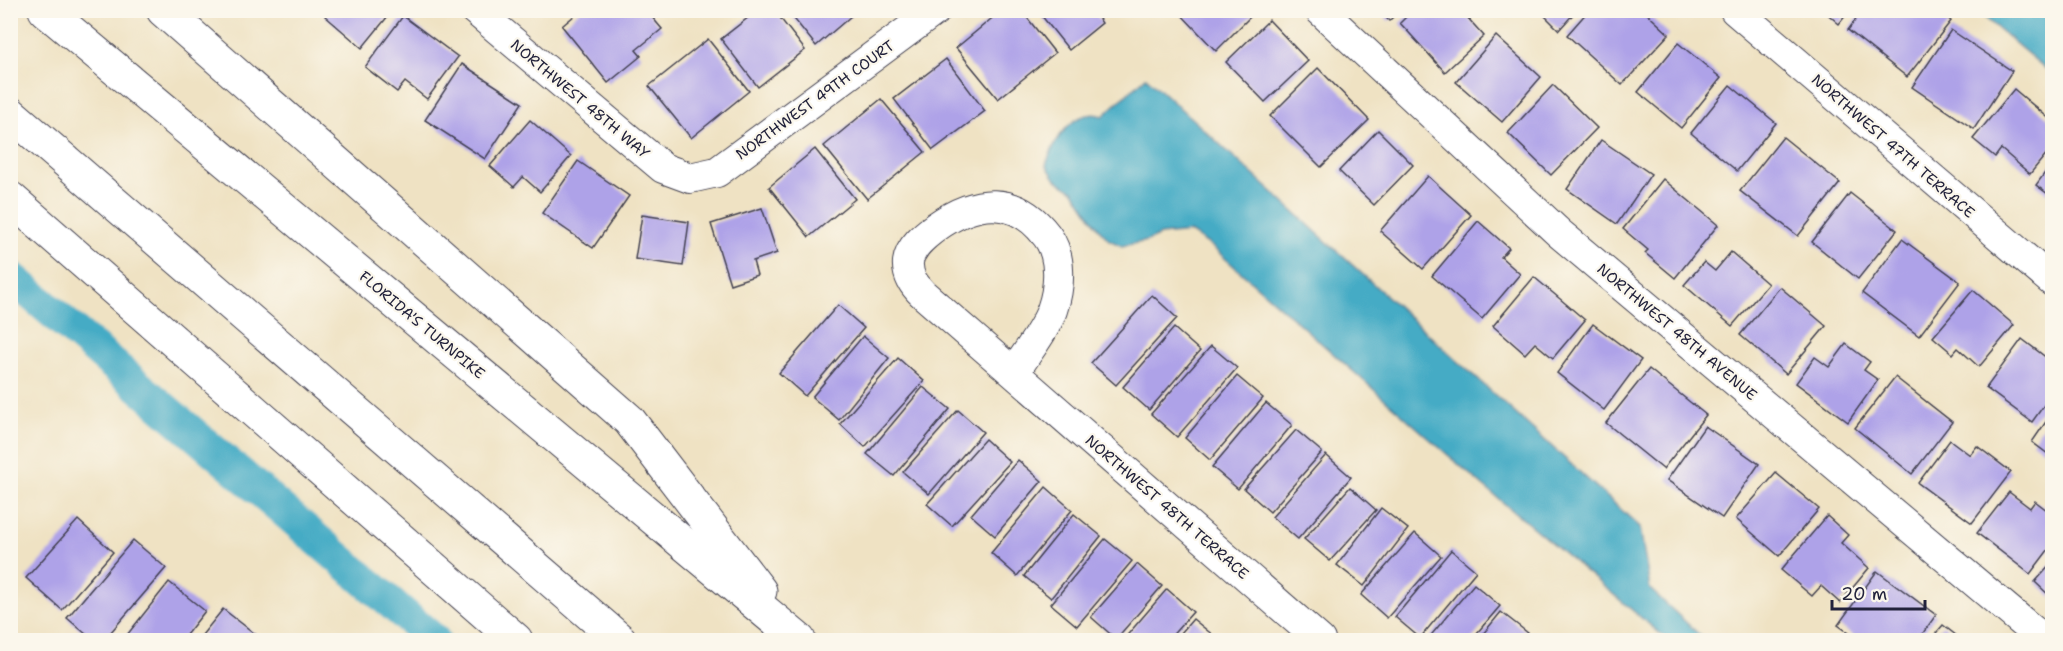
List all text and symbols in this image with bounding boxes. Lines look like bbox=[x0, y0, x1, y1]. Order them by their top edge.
street label: NORTHWEST 48TH WAY bbox=[506, 35, 654, 163]
street label: NORTHWEST 49TH COURT bbox=[732, 36, 898, 164]
street label: NORTHWEST 47TH TERRACE bbox=[1807, 70, 1979, 222]
street label: NORTHWEST 48TH AVENUE bbox=[1593, 259, 1761, 405]
street label: FLORIDA'S TURNPIKE bbox=[355, 267, 489, 383]
street label: NORTHWEST 48TH TERRACE bbox=[1081, 430, 1253, 584]
scale bar bbox=[1832, 573, 1925, 611]
text: 20 m bbox=[1841, 582, 1887, 606]

